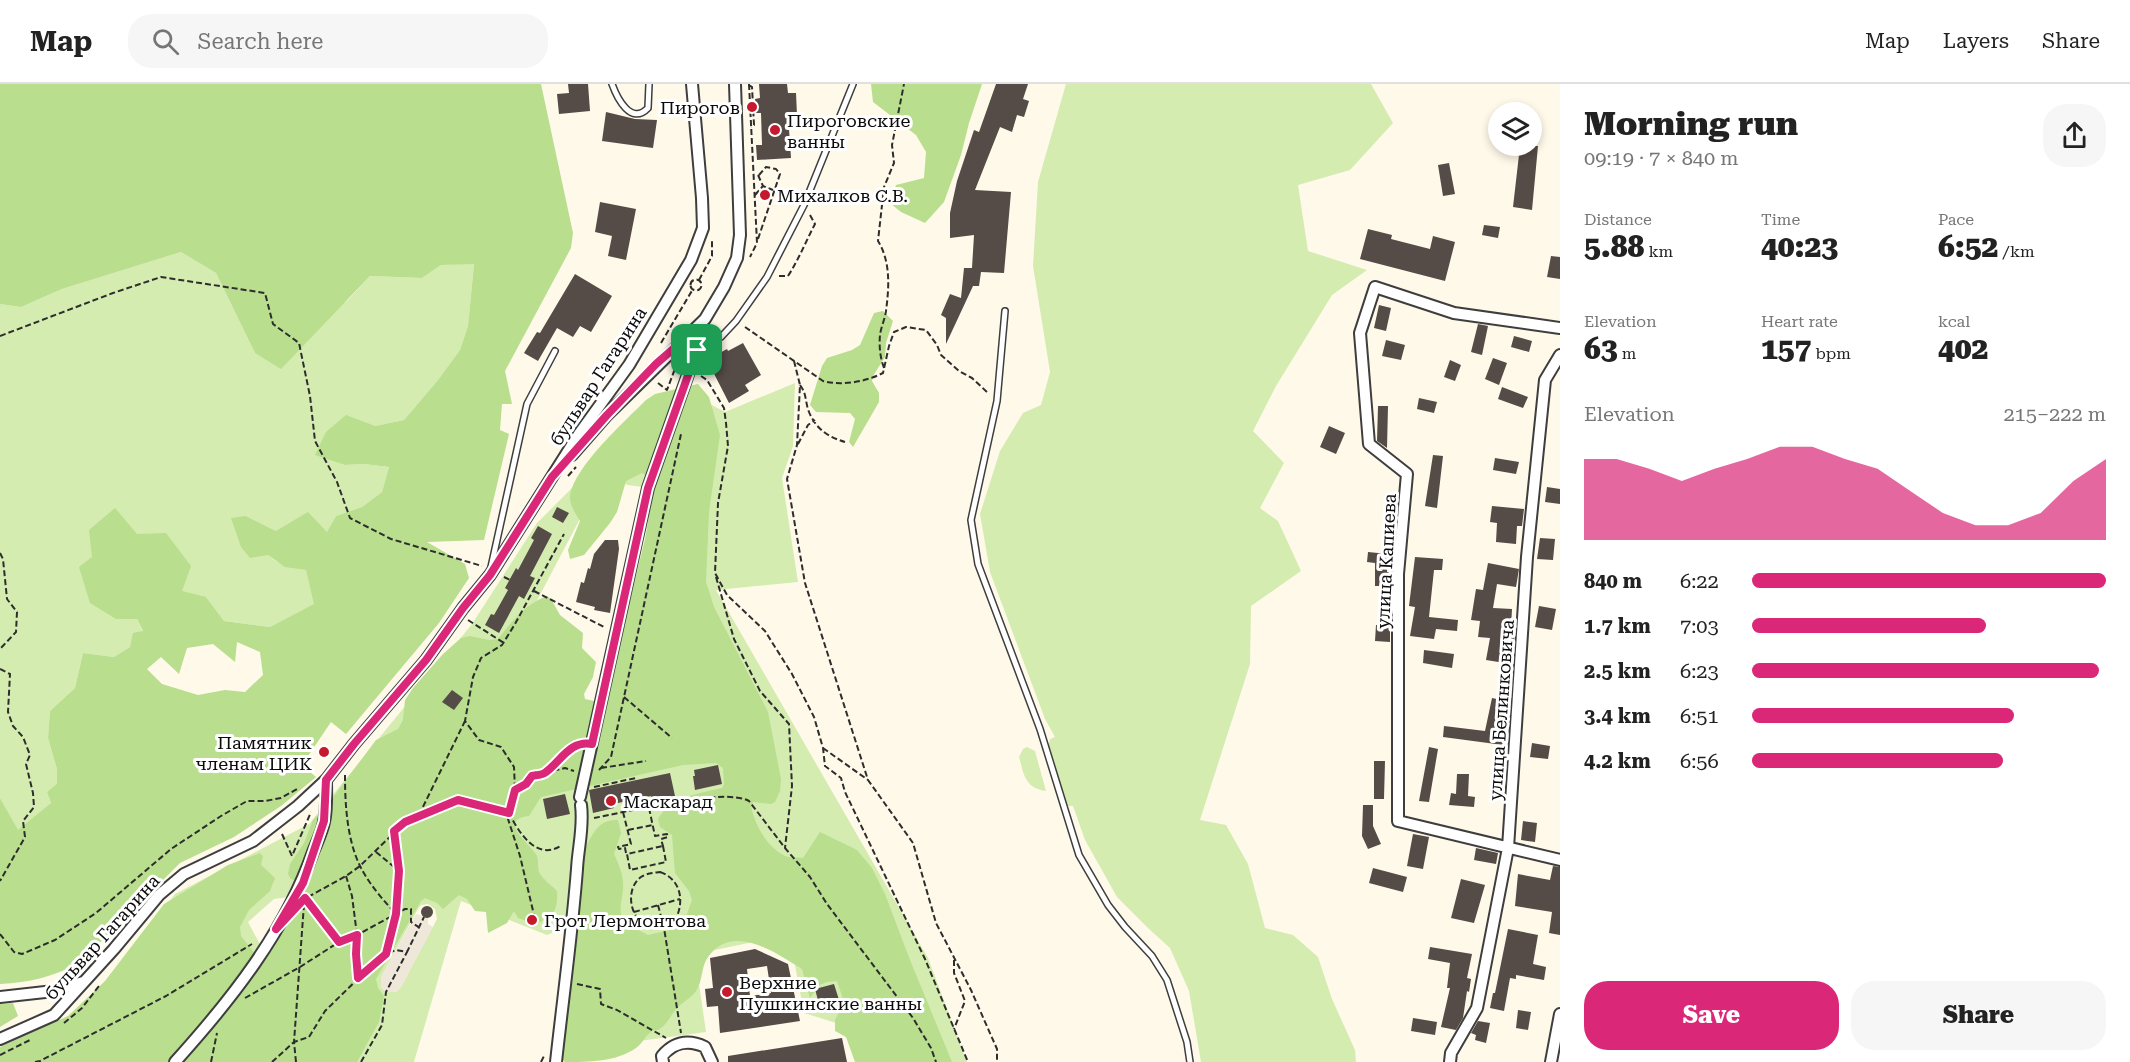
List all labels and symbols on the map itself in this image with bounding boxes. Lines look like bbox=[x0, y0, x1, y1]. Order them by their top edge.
place label: Пирогов bbox=[660, 97, 740, 118]
marker: Пирогов bbox=[745, 100, 759, 114]
place label: Пироговские ванны bbox=[787, 110, 911, 152]
marker: Пироговские ванны bbox=[768, 123, 782, 137]
place label: Михалков С.В. bbox=[777, 185, 908, 206]
marker: Михалков С.В. bbox=[758, 188, 772, 202]
street label: бульвар Гагарина bbox=[545, 303, 651, 449]
pin bbox=[671, 324, 722, 375]
street label: улица Капиева bbox=[1372, 493, 1400, 629]
street label: улица Белинковича bbox=[1484, 619, 1518, 801]
place label: Памятник членам ЦИК bbox=[195, 732, 312, 774]
marker: Памятник членам ЦИК bbox=[317, 745, 331, 759]
place label: Маскарад bbox=[623, 791, 713, 812]
marker: Маскарад bbox=[604, 794, 618, 808]
street label: бульвар Гагарина bbox=[40, 870, 164, 1004]
place label: Грот Лермонтова bbox=[544, 910, 706, 931]
marker: Грот Лермонтова bbox=[525, 913, 539, 927]
place label: Верхние Пушкинские ванны bbox=[739, 972, 922, 1014]
marker: Верхние Пушкинские ванны bbox=[720, 985, 734, 999]

